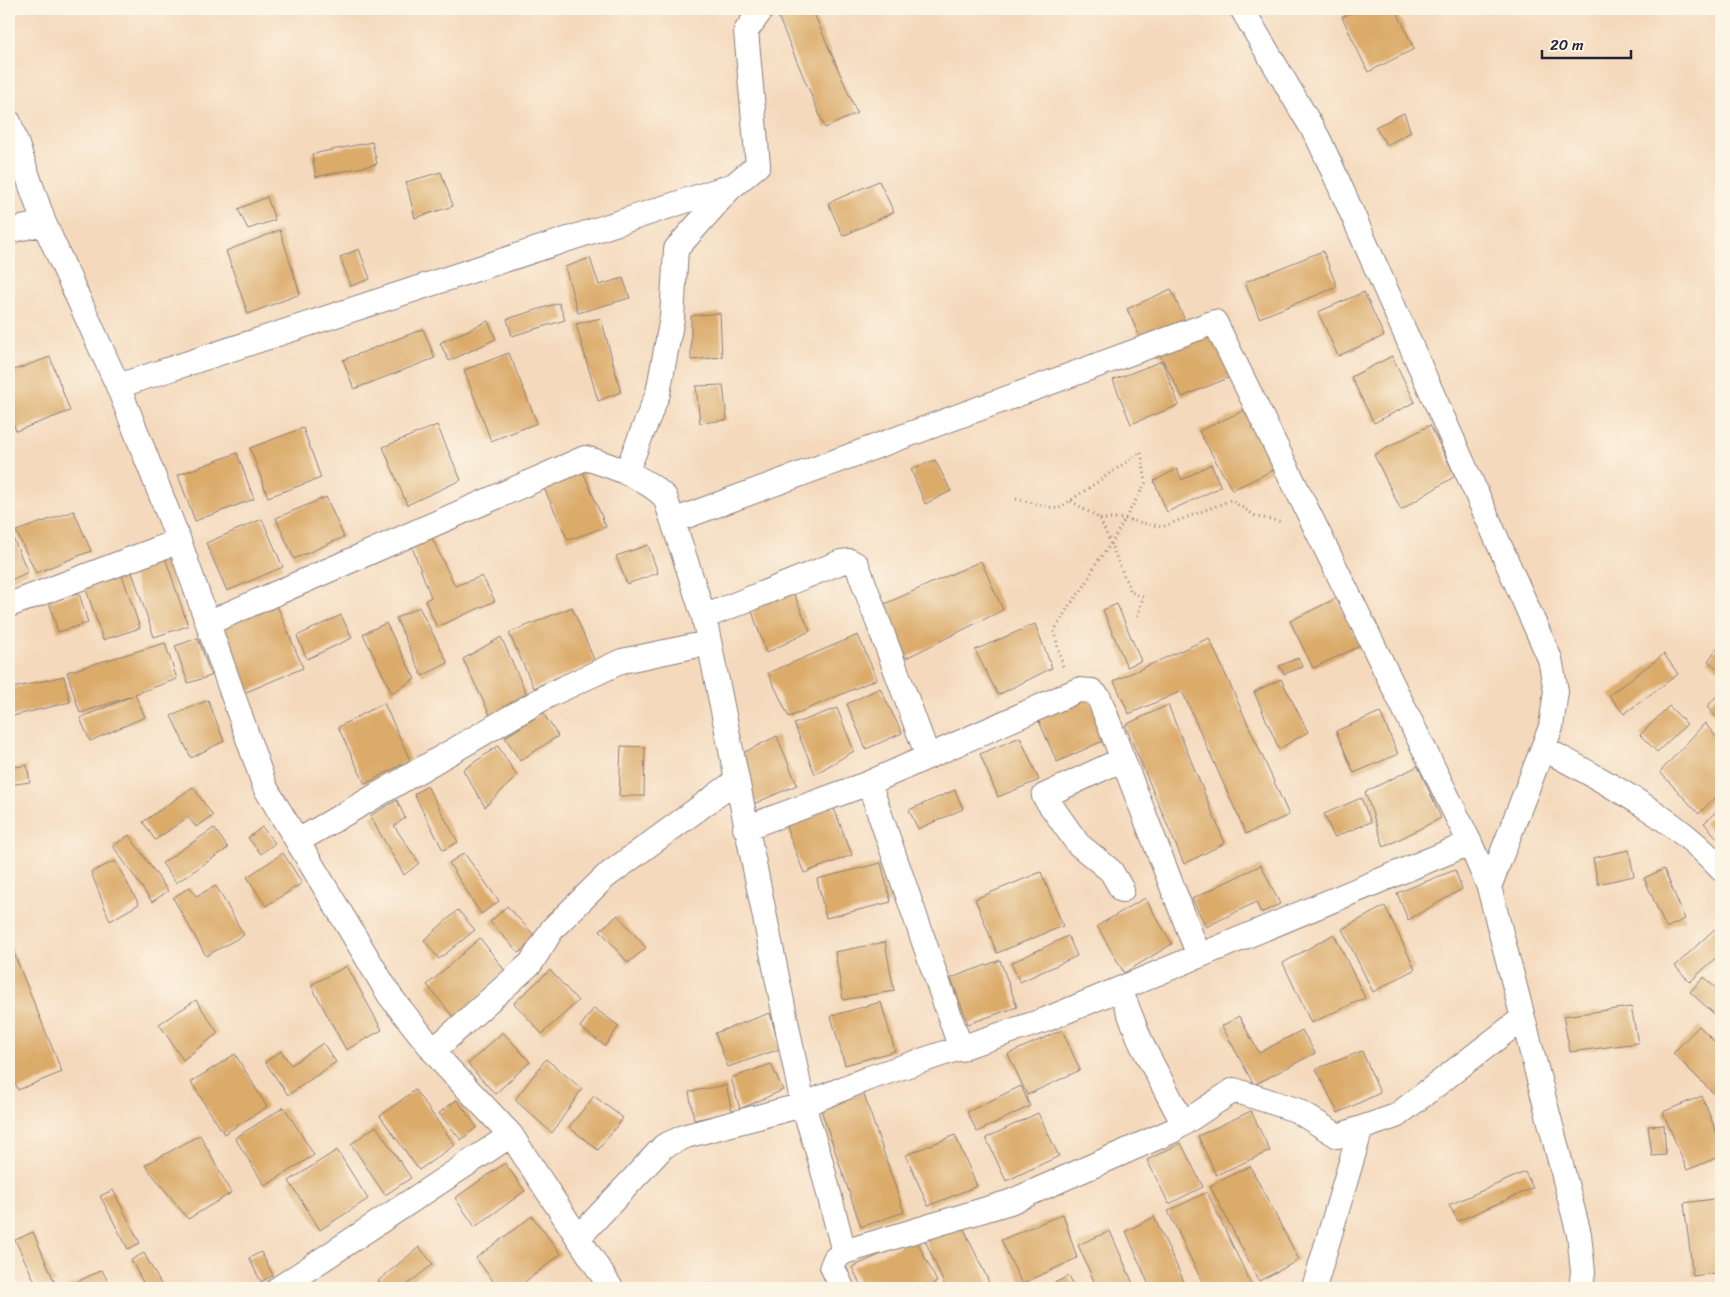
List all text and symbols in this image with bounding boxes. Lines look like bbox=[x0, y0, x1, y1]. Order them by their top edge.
scale bar bbox=[1542, 28, 1631, 60]
text: 20 m bbox=[1550, 32, 1584, 58]

